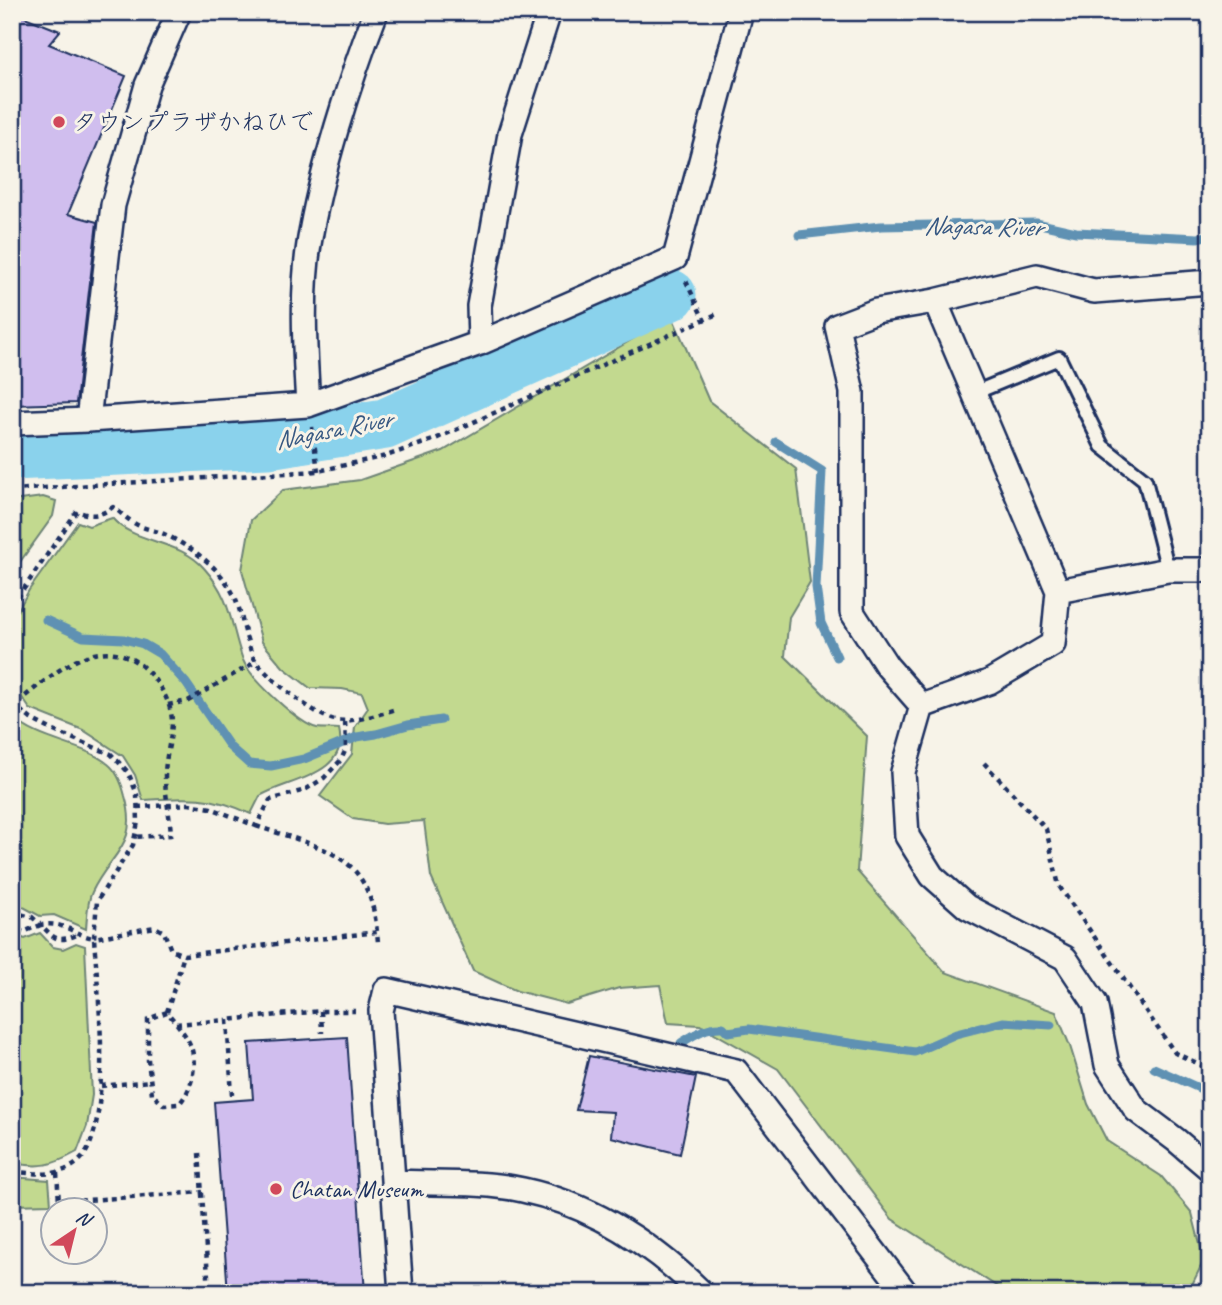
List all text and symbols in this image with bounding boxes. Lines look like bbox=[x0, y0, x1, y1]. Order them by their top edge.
place label: タウンプラザかねひで bbox=[73, 107, 313, 137]
marker: タウンプラザかねひで bbox=[51, 114, 67, 130]
water label: Nagasa River bbox=[924, 209, 1047, 244]
water label: Nagasa River bbox=[272, 401, 399, 457]
place label: Chatan Museum bbox=[290, 1174, 424, 1204]
marker: Chatan Museum bbox=[268, 1181, 284, 1197]
north arrow bbox=[38, 1196, 108, 1266]
text: N bbox=[71, 1205, 98, 1233]

